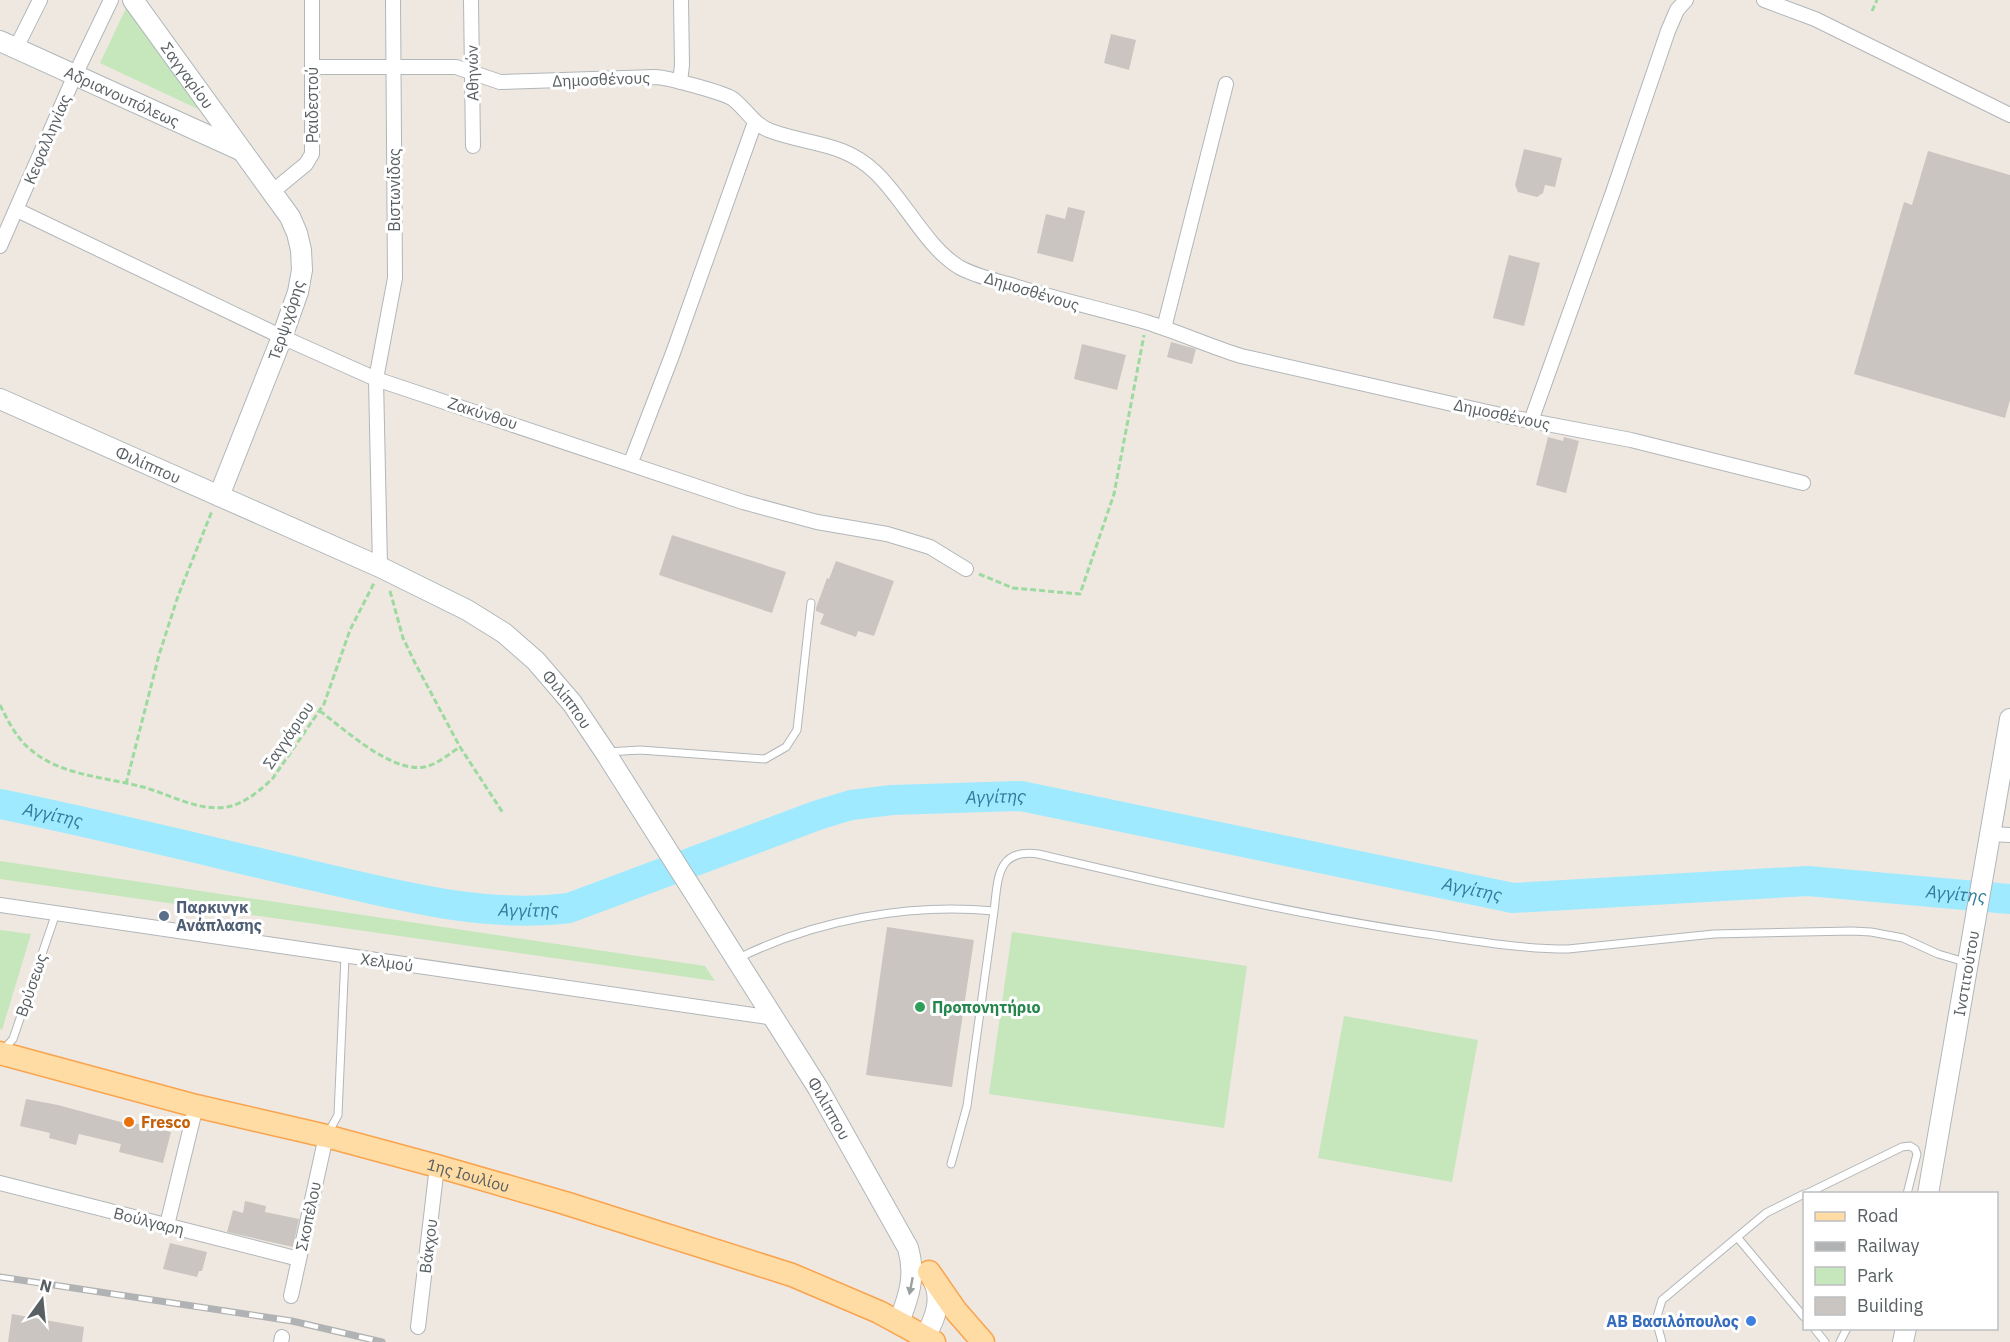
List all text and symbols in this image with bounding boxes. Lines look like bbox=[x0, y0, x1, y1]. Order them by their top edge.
street label: Σαγγαρίου bbox=[157, 38, 218, 112]
street label: Αθηνών bbox=[462, 45, 482, 101]
street label: Αδριανουπόλεως bbox=[61, 62, 183, 131]
street label: Ραιδεστού bbox=[302, 67, 322, 143]
street label: Δημοσθένους bbox=[552, 67, 651, 91]
street label: Κεφαλληνίας bbox=[19, 91, 75, 187]
street label: Βιστωνίδας bbox=[384, 148, 404, 232]
street label: Δημοσθένους bbox=[982, 267, 1082, 315]
street label: Τερψιχόρης bbox=[264, 277, 309, 363]
street label: Ζακύνθου bbox=[446, 392, 520, 434]
street label: Δημοσθένους bbox=[1452, 394, 1552, 434]
street label: Φιλίππου bbox=[112, 441, 184, 488]
street label: Φιλίππου bbox=[538, 666, 596, 732]
street label: Σαγγάριου bbox=[258, 697, 318, 773]
water label: Αγγίτης bbox=[964, 784, 1029, 809]
water label: Αγγίτης bbox=[20, 797, 85, 832]
water label: Αγγίτης bbox=[1439, 871, 1505, 907]
water label: Αγγίτης bbox=[1924, 879, 1988, 908]
place label: Παρκινγκ Ανάπλασης bbox=[176, 897, 262, 935]
water label: Αγγίτης bbox=[497, 897, 560, 922]
marker: Παρκινγκ Ανάπλασης bbox=[157, 909, 171, 923]
street label: Ινστιτούτου bbox=[1949, 929, 1983, 1018]
street label: Χελμού bbox=[359, 948, 415, 976]
street label: Βρύσεως bbox=[11, 951, 51, 1019]
place label: Προπονητήριο bbox=[932, 997, 1040, 1017]
marker: Προπονητήριο bbox=[913, 1000, 927, 1014]
street label: Φιλίππου bbox=[803, 1073, 855, 1143]
place label: Fresco bbox=[141, 1112, 191, 1132]
marker: Fresco bbox=[122, 1115, 136, 1129]
street label: 1ης Ιουλίου bbox=[425, 1154, 512, 1196]
street label: Σκοπέλου bbox=[291, 1180, 325, 1252]
legend bbox=[1803, 1192, 1998, 1330]
street label: Βούλγαρη bbox=[112, 1203, 186, 1239]
text: Road bbox=[1857, 1204, 1898, 1227]
street label: Βάκχου bbox=[415, 1218, 441, 1274]
text: Railway bbox=[1857, 1234, 1919, 1257]
text: Park bbox=[1857, 1264, 1894, 1287]
north arrow bbox=[12, 1270, 72, 1330]
text: N bbox=[38, 1274, 54, 1297]
one-way arrow bbox=[906, 1276, 915, 1295]
text: Building bbox=[1857, 1294, 1924, 1317]
place label: ΑΒ Βασιλόπουλος bbox=[1606, 1311, 1739, 1331]
marker: ΑΒ Βασιλόπουλος bbox=[1744, 1314, 1758, 1328]

